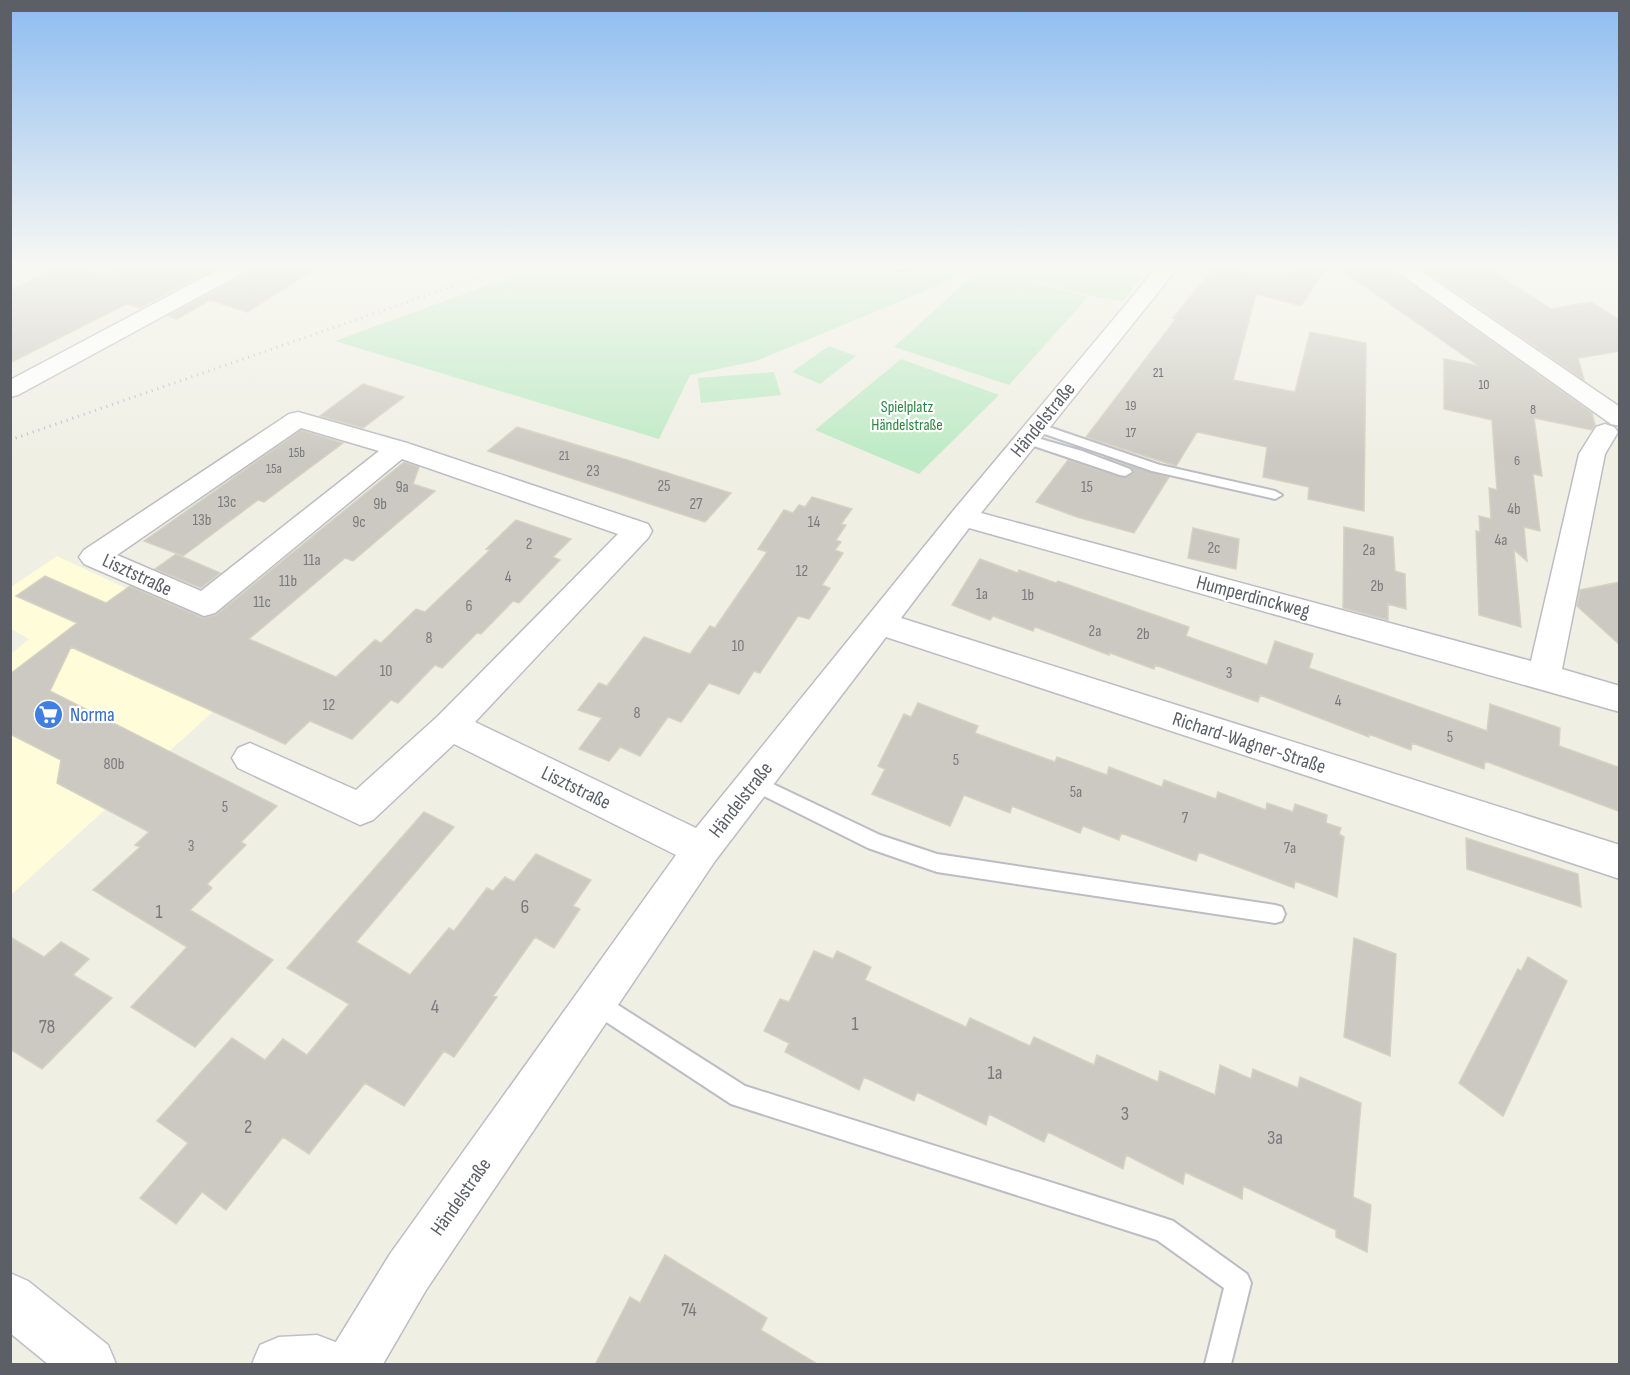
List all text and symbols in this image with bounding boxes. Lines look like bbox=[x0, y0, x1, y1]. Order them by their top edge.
house number: 21 bbox=[1153, 364, 1163, 381]
house number: 10 bbox=[1478, 376, 1490, 393]
street label: Händelstraße bbox=[1006, 378, 1080, 462]
house number: 19 bbox=[1125, 397, 1137, 414]
park label: Spielplatz Händelstraße bbox=[871, 398, 943, 435]
house number: 8 bbox=[1530, 401, 1536, 418]
house number: 17 bbox=[1126, 424, 1137, 441]
house number: 15b bbox=[289, 444, 305, 461]
house number: 21 bbox=[559, 447, 569, 464]
house number: 6 bbox=[1514, 452, 1520, 469]
house number: 15a bbox=[266, 460, 282, 477]
house number: 23 bbox=[586, 462, 600, 481]
house number: 25 bbox=[657, 477, 671, 496]
house number: 9a bbox=[395, 478, 409, 497]
house number: 15 bbox=[1081, 478, 1093, 497]
house number: 13c bbox=[218, 493, 236, 512]
house number: 9b bbox=[373, 495, 387, 514]
house number: 27 bbox=[689, 495, 703, 514]
house number: 4b bbox=[1507, 500, 1521, 519]
house number: 13b bbox=[193, 511, 211, 530]
house number: 9c bbox=[352, 513, 366, 532]
house number: 14 bbox=[808, 513, 820, 532]
house number: 4a bbox=[1495, 531, 1507, 550]
house number: 2 bbox=[526, 535, 532, 554]
house number: 2c bbox=[1208, 539, 1220, 558]
house number: 2a bbox=[1363, 541, 1375, 560]
street label: Lisztstraße bbox=[98, 548, 176, 602]
house number: 11a bbox=[303, 551, 321, 570]
house number: 12 bbox=[796, 562, 808, 581]
house number: 4 bbox=[505, 568, 512, 587]
street label: Humperdinckweg bbox=[1194, 570, 1312, 624]
house number: 11b bbox=[279, 572, 297, 591]
house number: 2b bbox=[1370, 577, 1384, 596]
house number: 1a bbox=[976, 585, 988, 604]
house number: 1b bbox=[1022, 586, 1034, 605]
house number: 11c bbox=[253, 593, 271, 612]
house number: 6 bbox=[465, 597, 473, 616]
house number: 2a bbox=[1089, 622, 1101, 641]
house number: 2b bbox=[1136, 625, 1150, 644]
house number: 8 bbox=[425, 629, 433, 648]
house number: 10 bbox=[732, 637, 744, 656]
house number: 10 bbox=[380, 662, 392, 681]
house number: 3 bbox=[1226, 664, 1232, 683]
house number: 4 bbox=[1335, 692, 1342, 711]
house number: 12 bbox=[323, 696, 335, 715]
supermarket icon: Norma bbox=[33, 699, 65, 731]
place label: Norma bbox=[70, 703, 115, 727]
house number: 8 bbox=[633, 704, 641, 723]
street label: Richard-Wagner-Straße bbox=[1169, 707, 1329, 779]
house number: 5 bbox=[1447, 728, 1453, 747]
house number: 5 bbox=[953, 751, 959, 770]
house number: 80b bbox=[104, 755, 124, 774]
street label: Händelstraße bbox=[704, 757, 778, 843]
street label: Lisztstraße bbox=[537, 761, 615, 815]
house number: 5a bbox=[1070, 783, 1082, 802]
house number: 5 bbox=[222, 798, 228, 817]
house number: 7 bbox=[1182, 809, 1189, 828]
house number: 3 bbox=[188, 837, 194, 856]
house number: 7a bbox=[1284, 839, 1296, 858]
house number: 6 bbox=[521, 895, 529, 919]
house number: 1 bbox=[156, 900, 163, 924]
house number: 4 bbox=[431, 995, 439, 1019]
house number: 1 bbox=[852, 1012, 859, 1036]
house number: 78 bbox=[39, 1015, 55, 1039]
house number: 1a bbox=[988, 1061, 1002, 1085]
house number: 3 bbox=[1121, 1102, 1129, 1126]
house number: 2 bbox=[244, 1115, 252, 1139]
house number: 3a bbox=[1267, 1126, 1283, 1150]
street label: Händelstraße bbox=[426, 1154, 496, 1240]
house number: 74 bbox=[681, 1298, 697, 1322]

